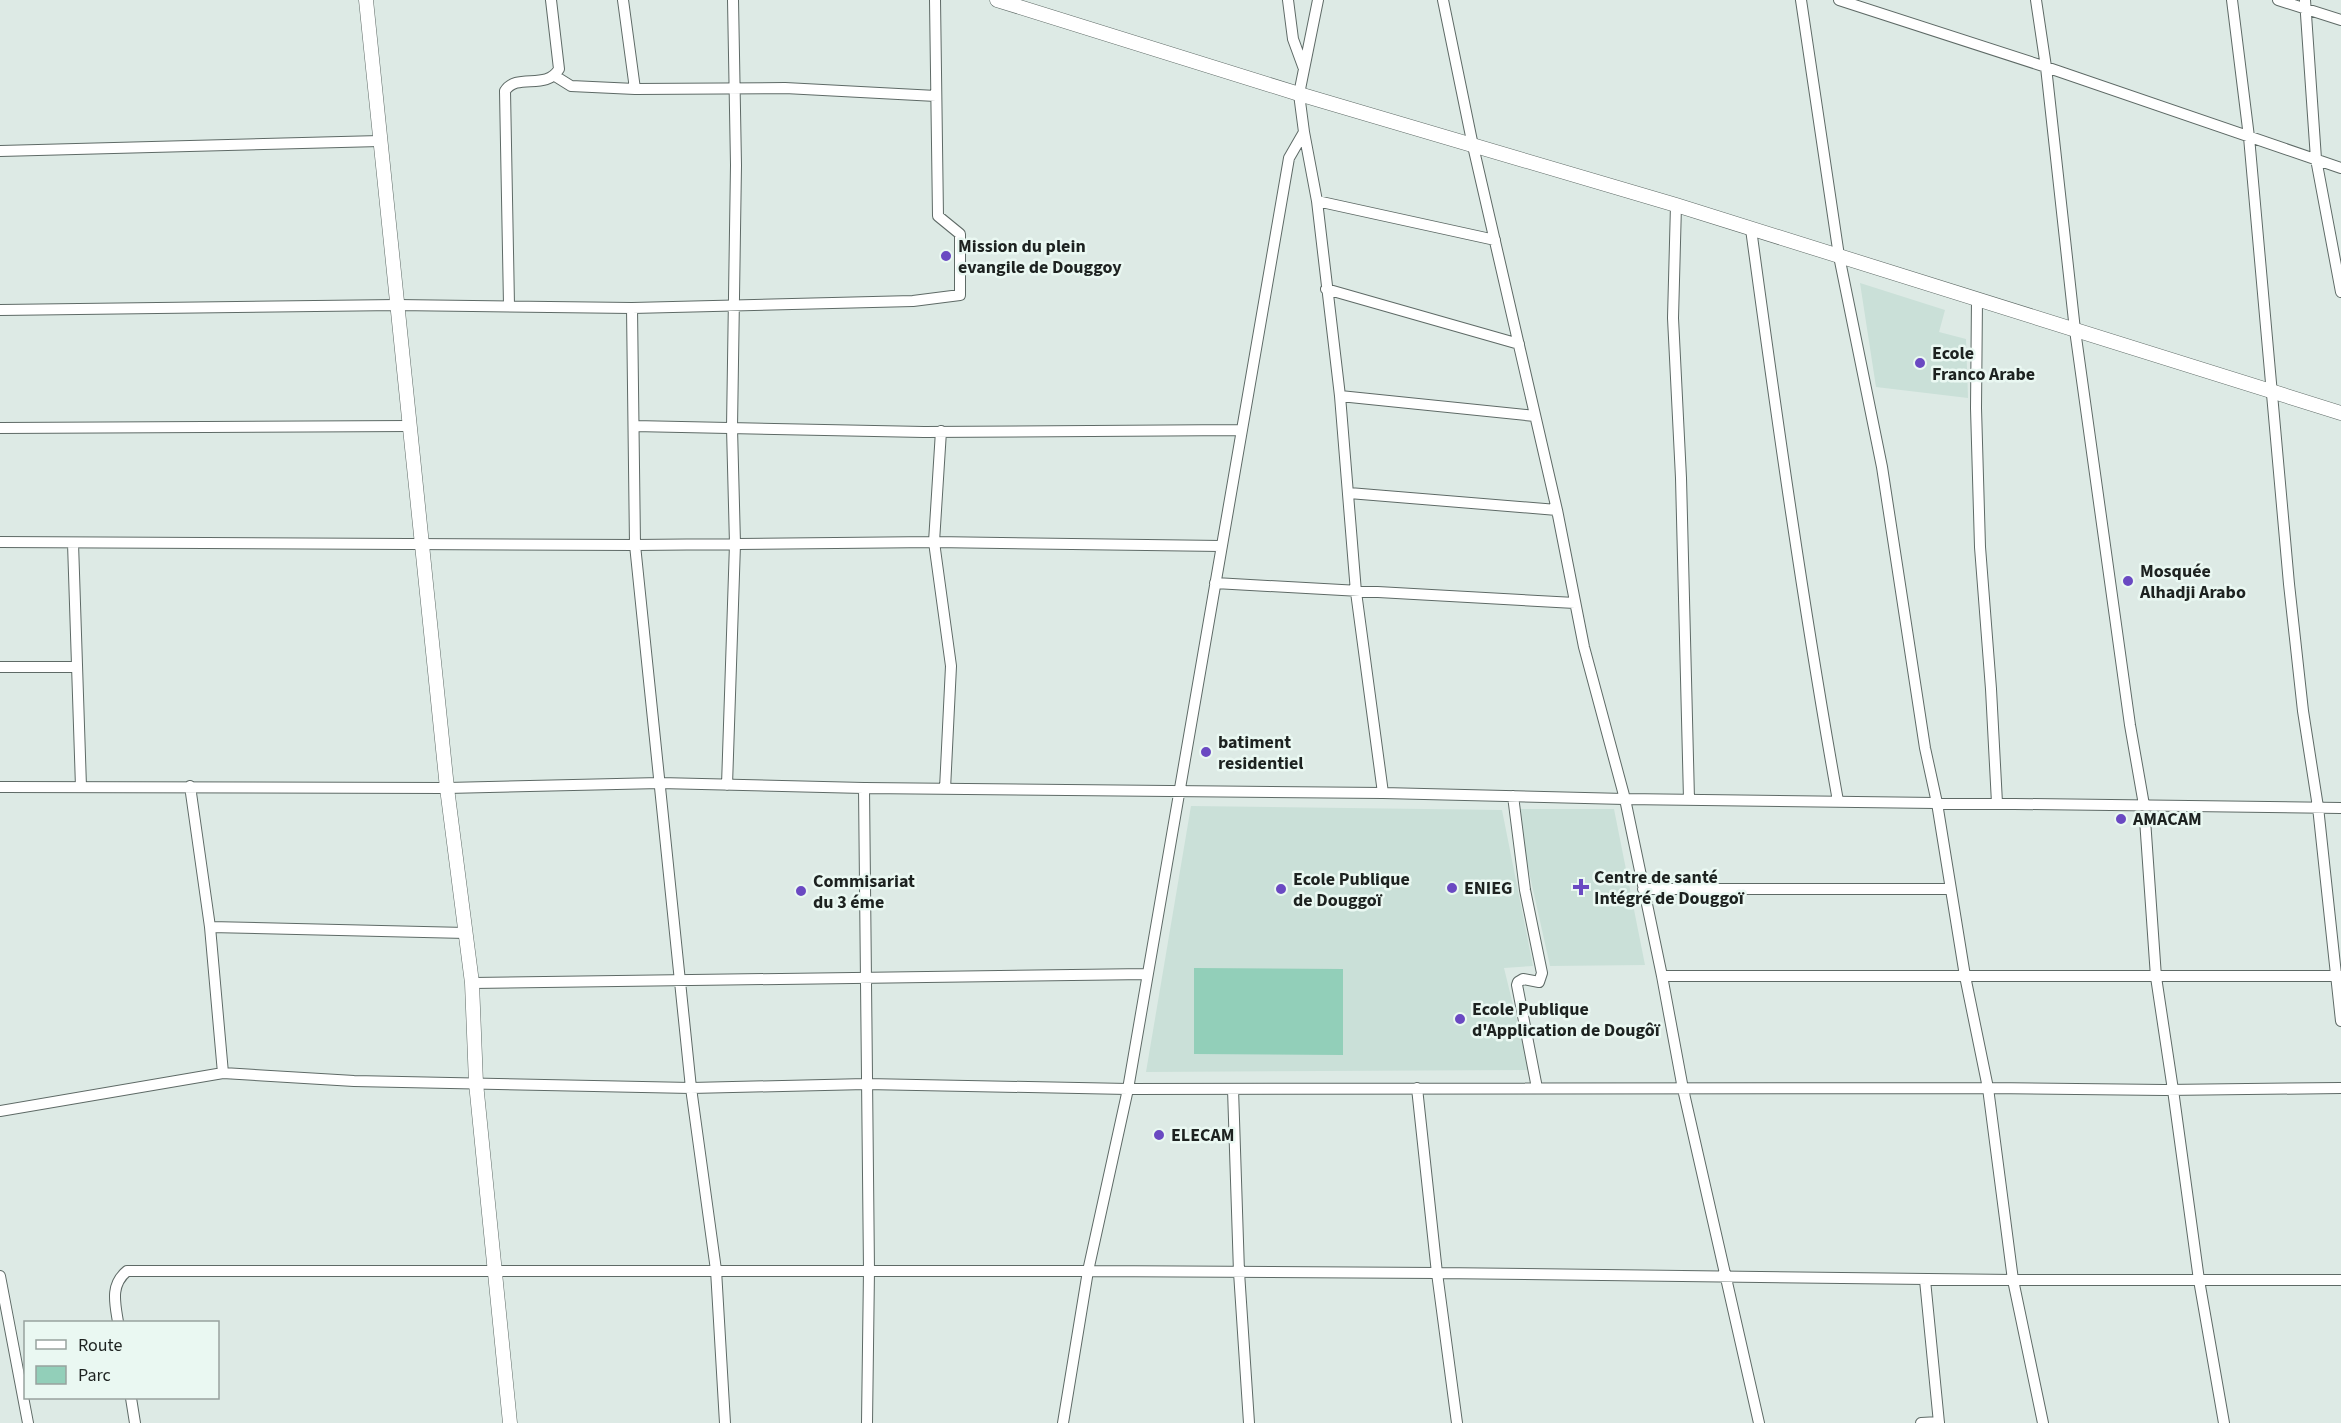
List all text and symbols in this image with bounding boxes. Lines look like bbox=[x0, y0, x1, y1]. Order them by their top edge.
place label: Mission du plein evangile de Douggoy bbox=[958, 234, 1122, 280]
marker: Mission du plein evangile de Douggoy bbox=[939, 249, 953, 263]
place label: Ecole Franco Arabe bbox=[1932, 341, 2035, 387]
marker: Ecole Franco Arabe bbox=[1913, 356, 1927, 370]
place label: Mosquée Alhadji Arabo bbox=[2139, 559, 2246, 605]
marker: Mosquée Alhadji Arabo bbox=[2121, 574, 2135, 588]
place label: batiment residentiel bbox=[1218, 730, 1304, 776]
marker: batiment residentiel bbox=[1199, 745, 1213, 759]
place label: AMACAM bbox=[2132, 807, 2202, 832]
marker: AMACAM bbox=[2114, 812, 2128, 826]
place label: Centre de santé Intégré de Douggoï bbox=[1594, 865, 1745, 911]
place label: Ecole Publique de Douggoï bbox=[1293, 867, 1410, 913]
place label: Commisariat du 3 éme bbox=[813, 869, 915, 915]
place label: ENIEG bbox=[1464, 876, 1513, 901]
marker: Centre de santé Intégré de Douggoï bbox=[1572, 878, 1590, 896]
marker: ENIEG bbox=[1445, 881, 1459, 895]
marker: Ecole Publique de Douggoï bbox=[1274, 882, 1288, 896]
marker: Commisariat du 3 éme bbox=[794, 884, 808, 898]
place label: Ecole Publique d'Application de Dougôï bbox=[1472, 997, 1661, 1043]
marker: Ecole Publique d'Application de Dougôï bbox=[1453, 1012, 1467, 1026]
place label: ELECAM bbox=[1171, 1123, 1235, 1148]
marker: ELECAM bbox=[1152, 1128, 1166, 1142]
legend bbox=[24, 1321, 219, 1399]
text: Route bbox=[78, 1333, 122, 1358]
text: Parc bbox=[78, 1363, 111, 1388]

